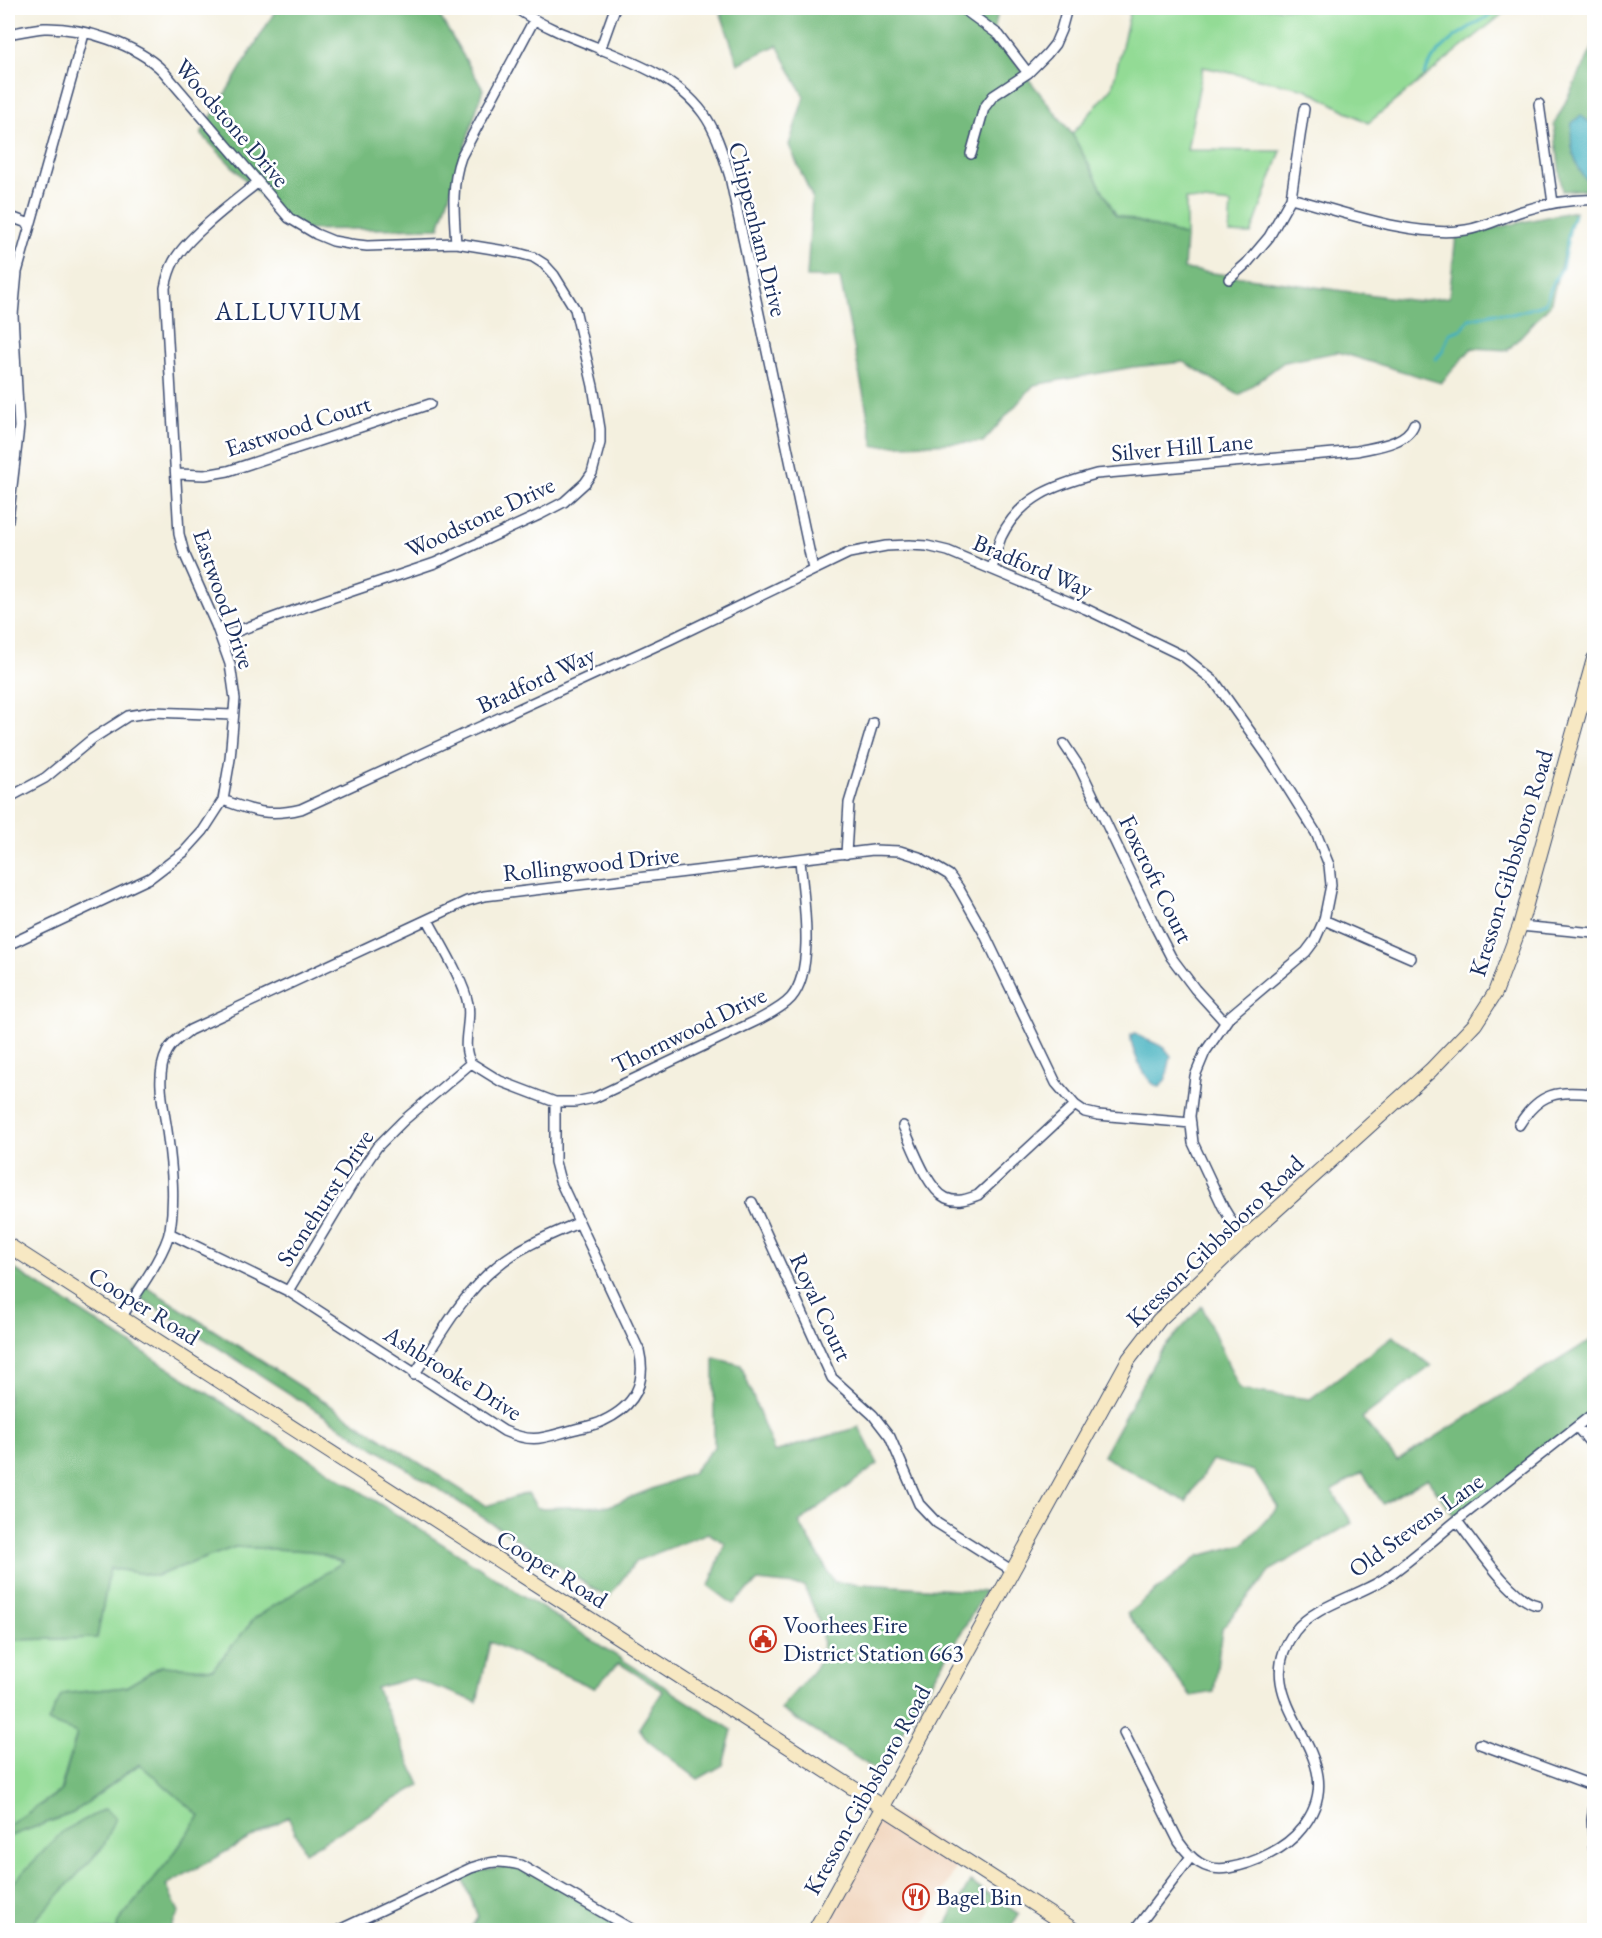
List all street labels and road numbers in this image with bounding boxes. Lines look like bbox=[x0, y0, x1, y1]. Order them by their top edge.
street label: Woodstone Drive bbox=[168, 52, 297, 194]
street label: Chippenham Drive bbox=[722, 138, 795, 319]
street label: Eastwood Court bbox=[221, 387, 375, 464]
street label: Silver Hill Lane bbox=[1110, 425, 1254, 468]
street label: Woodstone Drive bbox=[400, 469, 559, 565]
street label: Eastwood Drive bbox=[186, 525, 263, 673]
street label: Bradford Way bbox=[969, 526, 1098, 605]
street label: Bradford Way bbox=[472, 638, 600, 720]
street label: Kresson-Gibbsboro Road bbox=[1461, 745, 1560, 980]
street label: Foxcroft Court bbox=[1112, 810, 1201, 948]
street label: Rollingwood Drive bbox=[501, 839, 681, 888]
street label: Thornwood Drive bbox=[606, 979, 771, 1080]
street label: Stonehurst Drive bbox=[269, 1123, 380, 1272]
street label: Kresson-Gibbsboro Road bbox=[1119, 1147, 1311, 1334]
street label: Royal Court bbox=[783, 1248, 860, 1366]
street label: Cooper Road bbox=[83, 1259, 206, 1352]
street label: Ashbrooke Drive bbox=[378, 1317, 528, 1427]
street label: Old Stevens Lane bbox=[1342, 1465, 1489, 1584]
street label: Cooper Road bbox=[491, 1522, 614, 1615]
street label: Kresson-Gibbsboro Road bbox=[796, 1679, 938, 1900]

